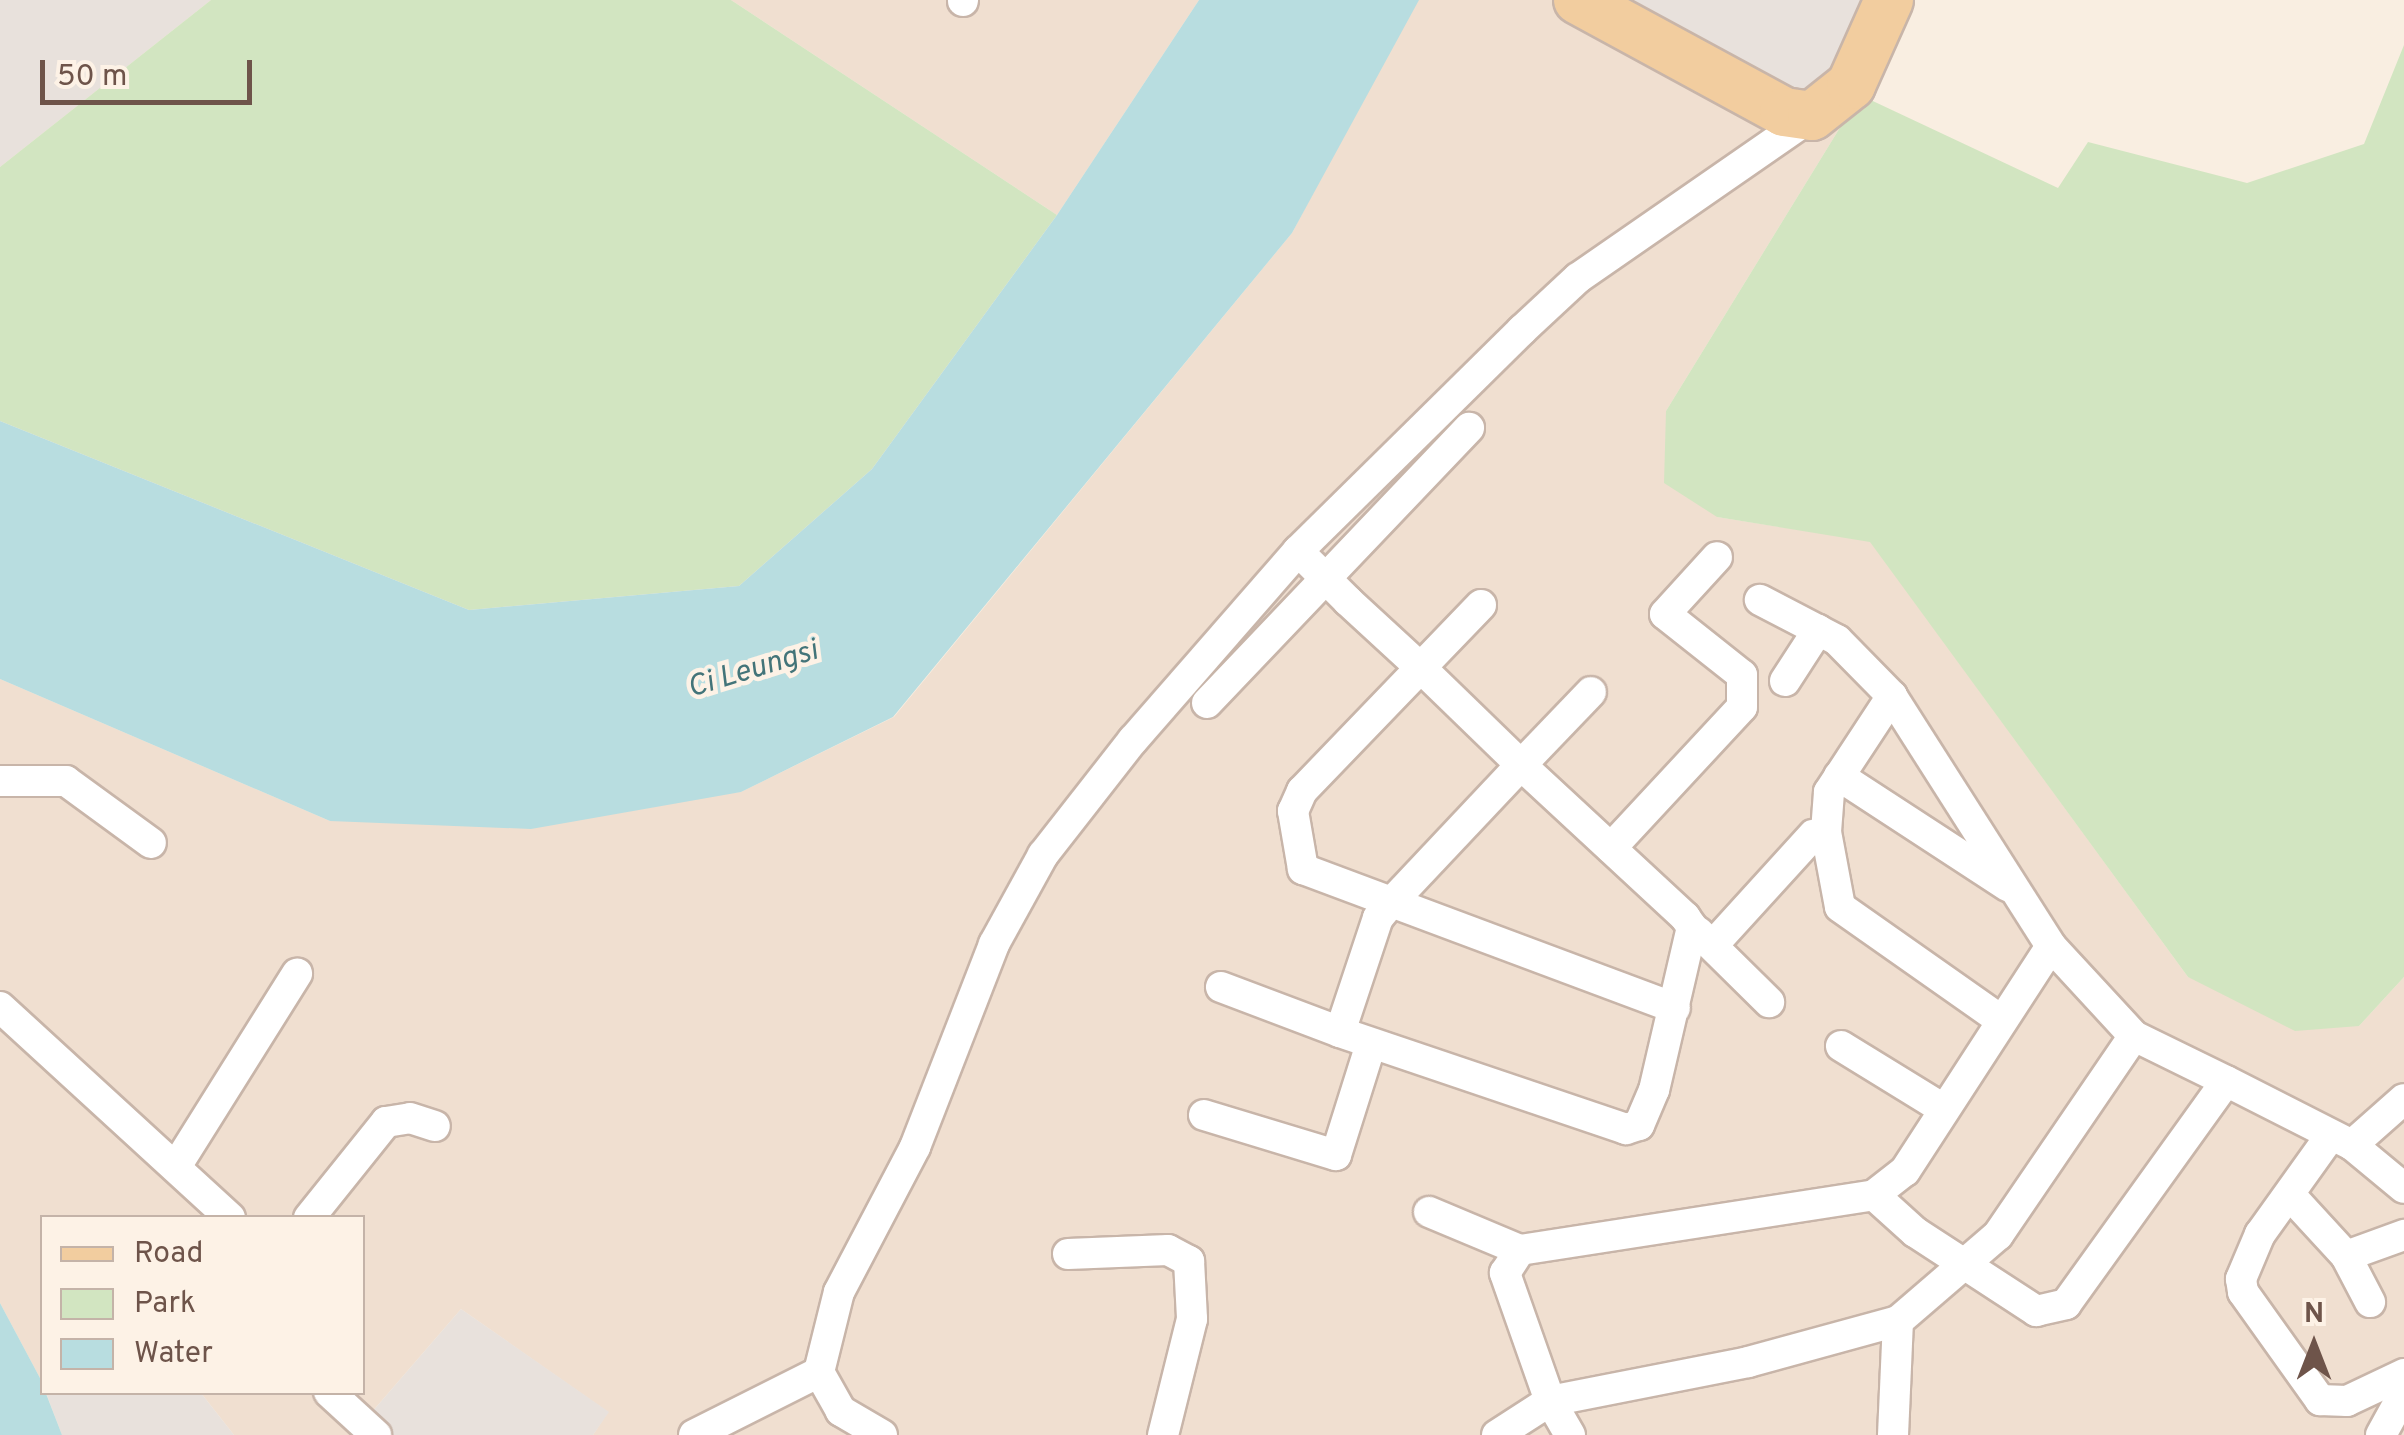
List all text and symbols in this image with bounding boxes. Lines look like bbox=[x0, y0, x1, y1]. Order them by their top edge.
scale bar bbox=[45, 40, 258, 102]
text: 50 m bbox=[57, 59, 127, 96]
water label: Ci Leungsi bbox=[683, 634, 823, 708]
legend bbox=[40, 1215, 365, 1395]
text: Road bbox=[134, 1236, 203, 1273]
text: Park bbox=[134, 1286, 196, 1323]
north arrow bbox=[2264, 1295, 2364, 1395]
text: N bbox=[2304, 1297, 2324, 1333]
text: Water bbox=[134, 1336, 213, 1373]

